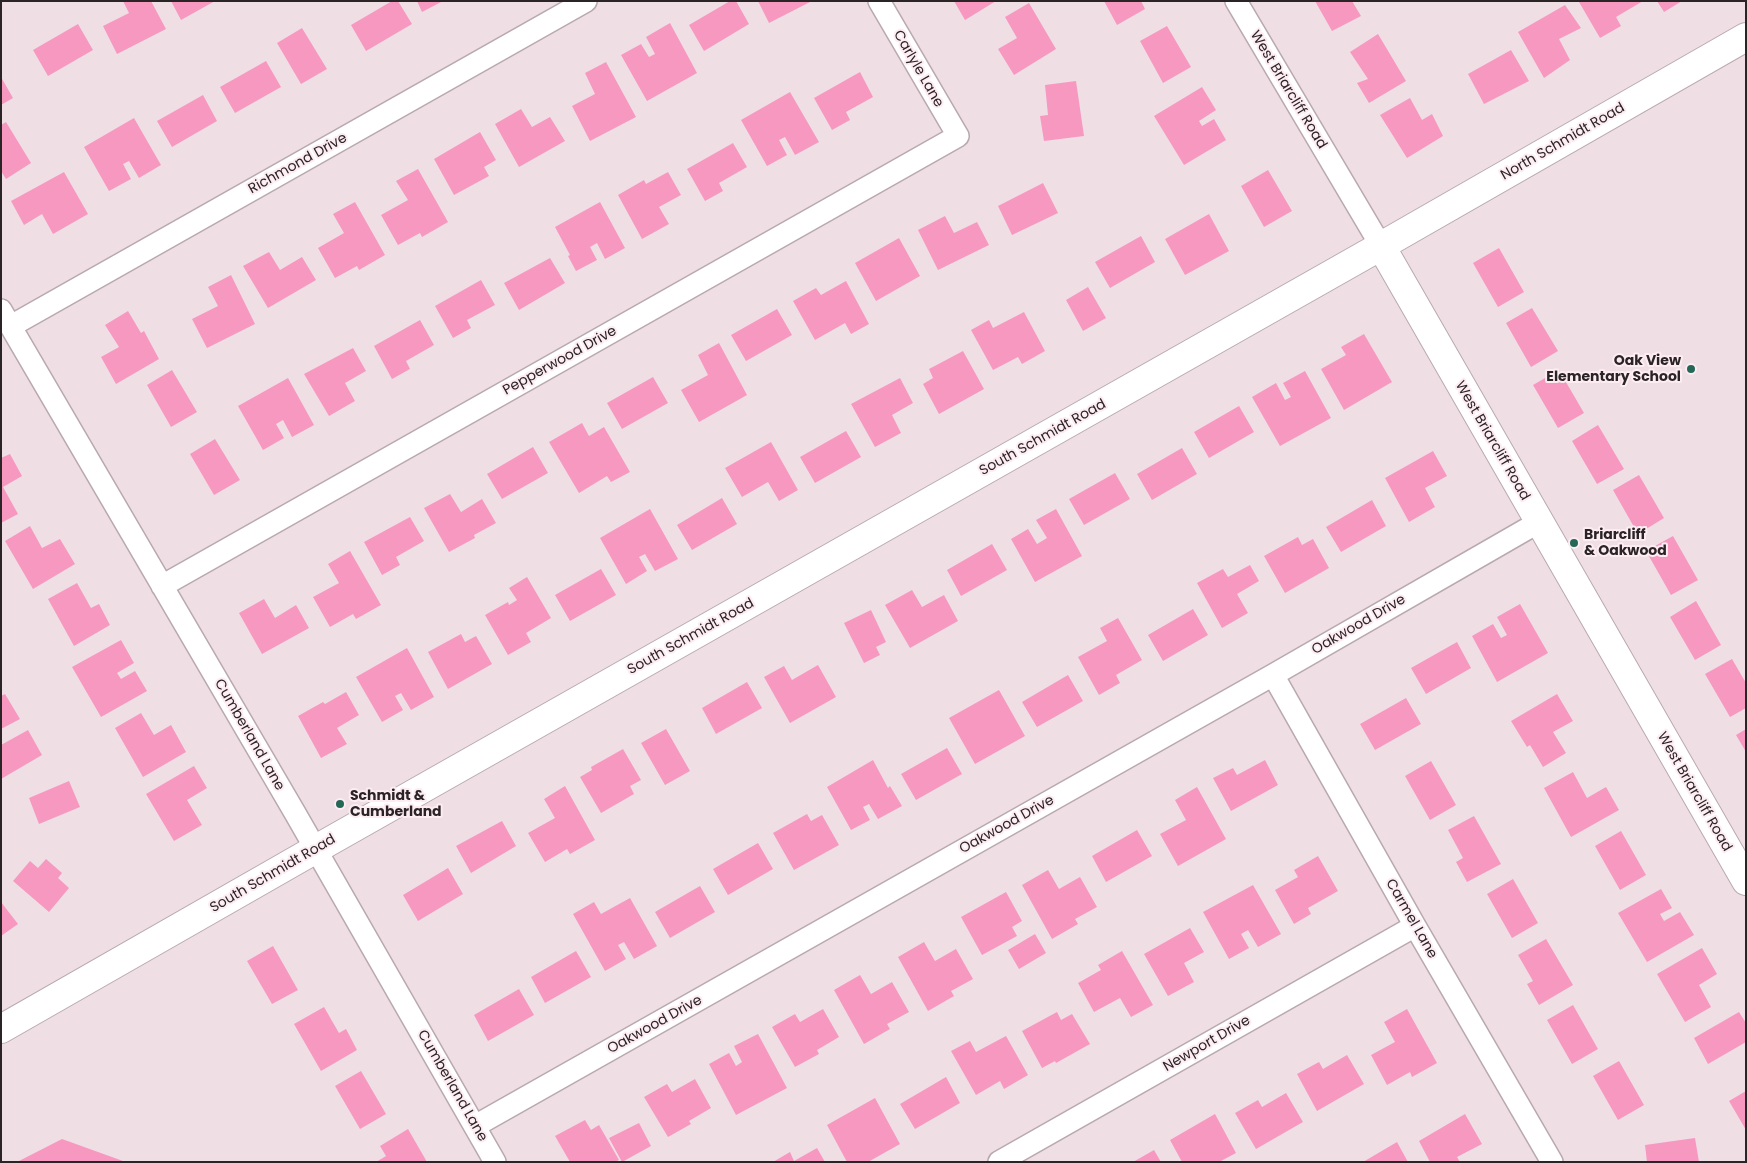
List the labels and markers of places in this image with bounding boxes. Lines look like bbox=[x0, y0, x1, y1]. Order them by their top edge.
place label: Oak View Elementary School bbox=[1546, 353, 1681, 386]
marker: Oak View Elementary School bbox=[1685, 363, 1697, 375]
place label: Briarcliff & Oakwood bbox=[1584, 527, 1667, 560]
marker: Briarcliff & Oakwood bbox=[1568, 537, 1580, 549]
place label: Schmidt & Cumberland bbox=[350, 788, 442, 820]
marker: Schmidt & Cumberland bbox=[334, 798, 346, 810]

